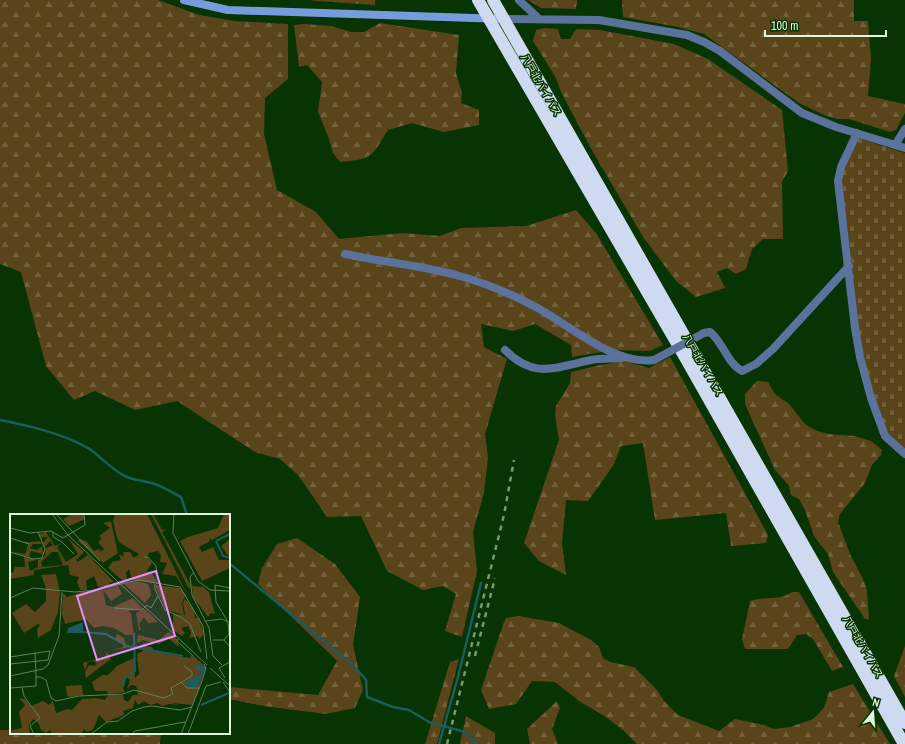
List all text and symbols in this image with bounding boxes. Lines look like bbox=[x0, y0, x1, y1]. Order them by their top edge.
scale bar bbox=[765, 12, 886, 38]
text: 100 m bbox=[771, 18, 798, 34]
street label: 八戸北バイパス bbox=[518, 52, 564, 118]
street label: 八戸北バイパス bbox=[680, 332, 726, 398]
inset map bbox=[10, 514, 230, 734]
street label: 八戸北バイパス bbox=[840, 614, 886, 680]
north arrow bbox=[853, 692, 893, 732]
text: N bbox=[871, 695, 881, 710]

